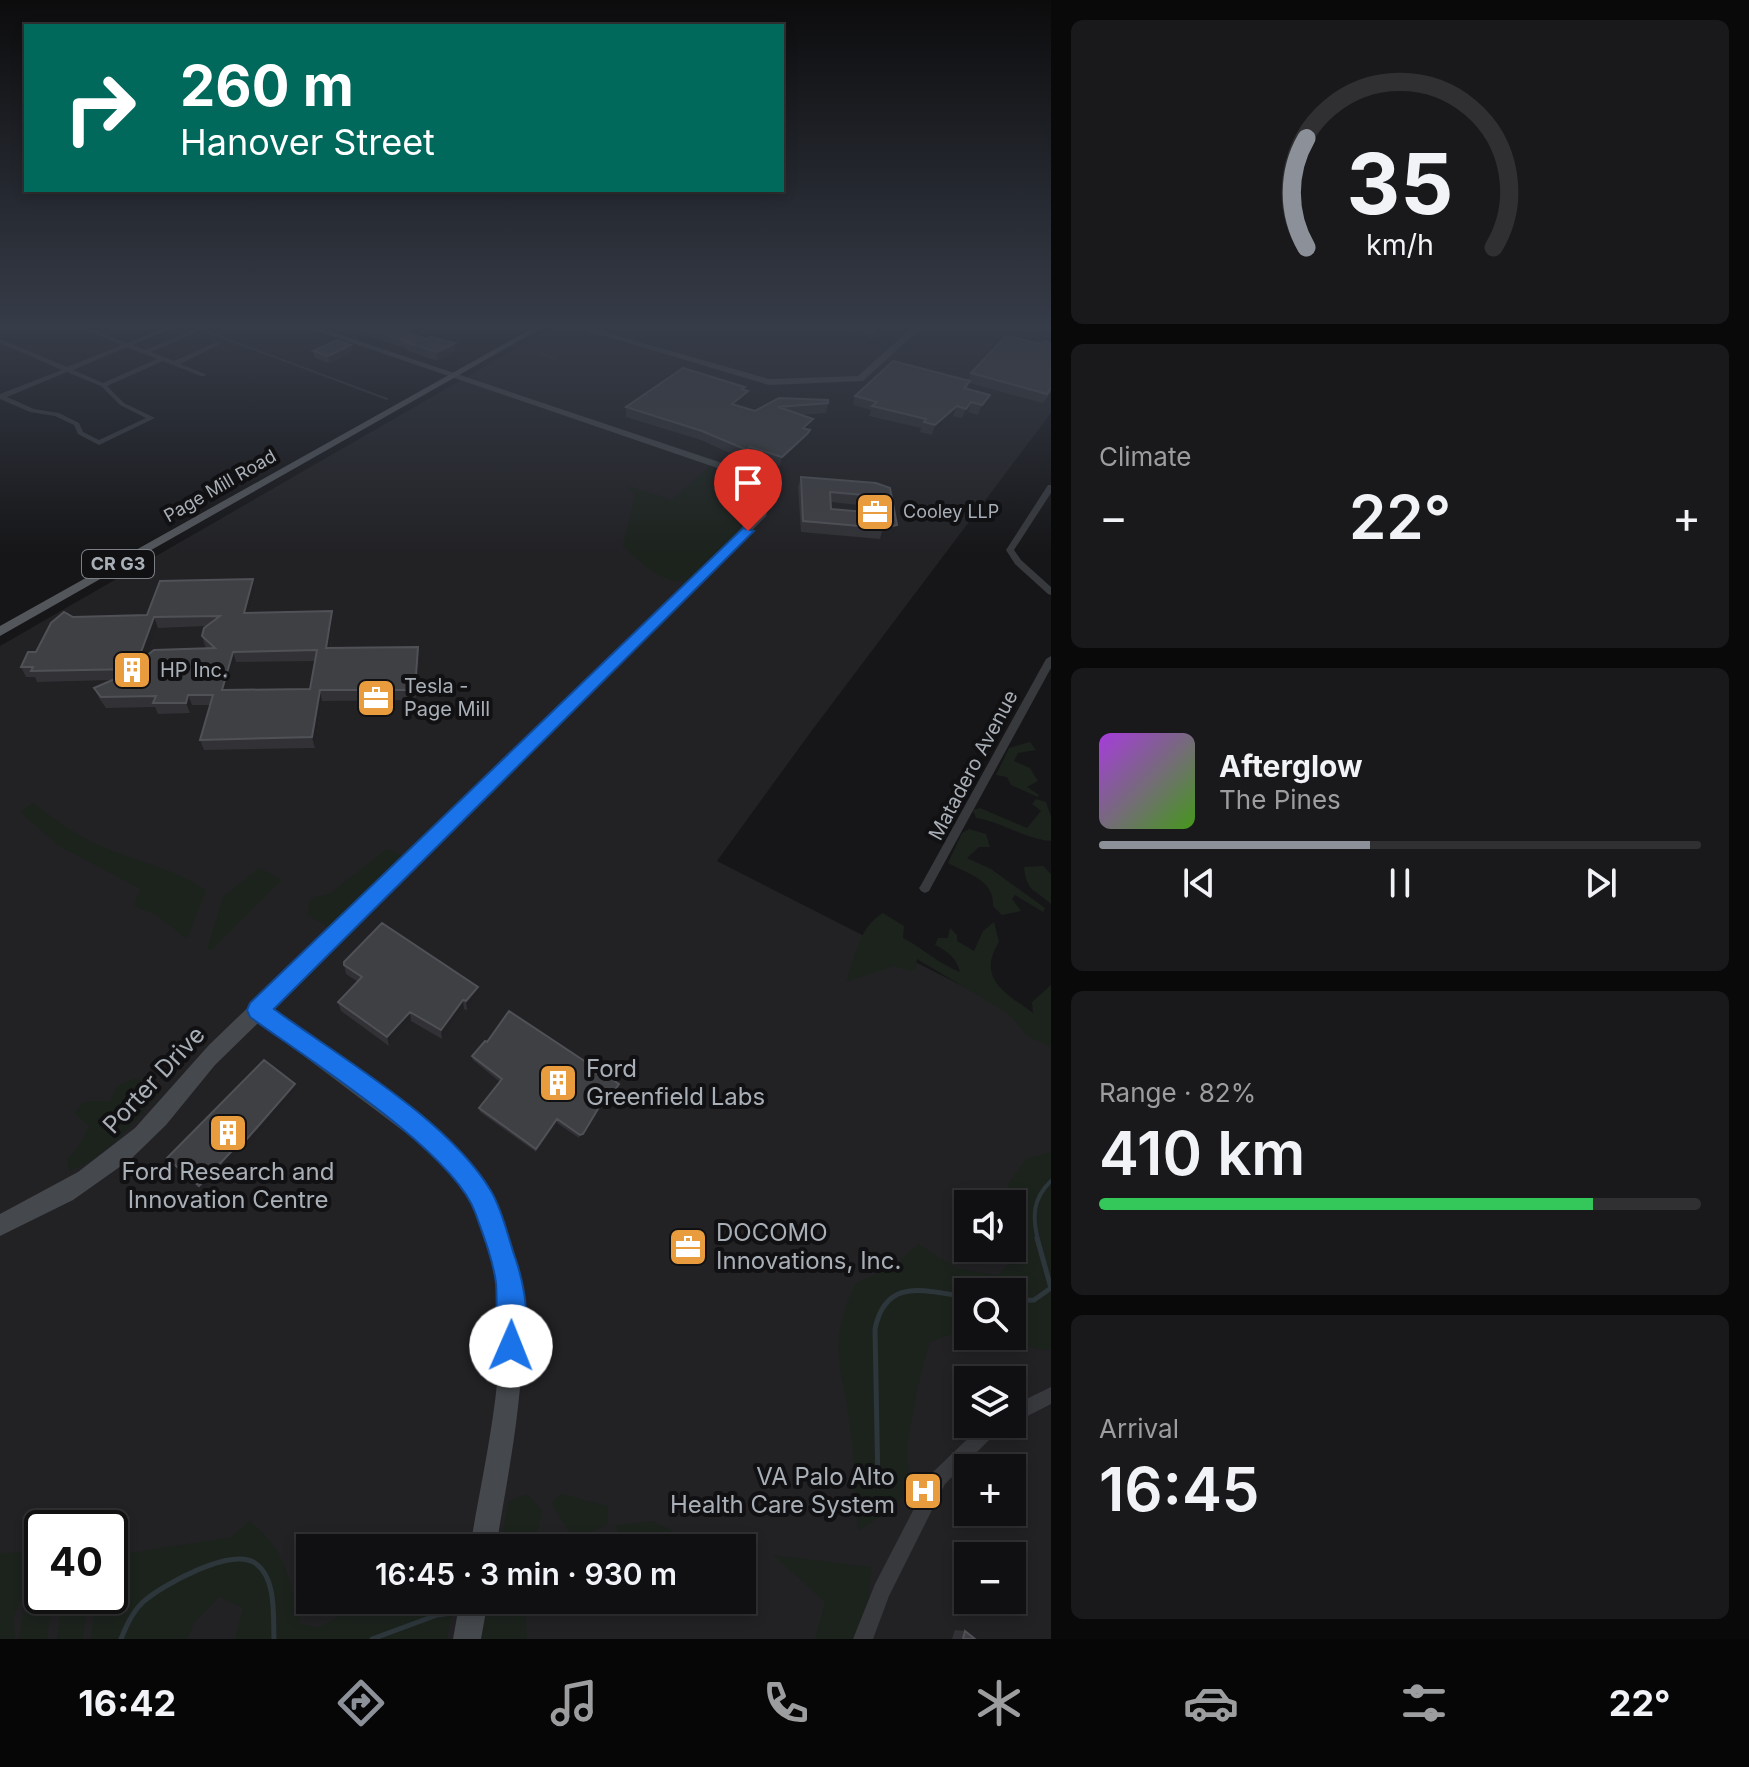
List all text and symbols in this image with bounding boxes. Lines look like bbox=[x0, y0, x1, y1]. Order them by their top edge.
text: 260 m bbox=[180, 52, 354, 120]
icon: right bbox=[48, 56, 152, 160]
text: Hanover Street bbox=[180, 120, 435, 164]
text: 35 bbox=[1347, 132, 1453, 233]
text: km/h bbox=[1366, 227, 1434, 262]
text: Climate bbox=[1099, 441, 1191, 472]
street label: Page Mill Road bbox=[160, 445, 280, 526]
pin bbox=[714, 449, 782, 531]
icon: arrive bbox=[726, 461, 770, 505]
text: 22° bbox=[1349, 481, 1451, 553]
text: − bbox=[1099, 490, 1128, 544]
text: + bbox=[1672, 490, 1701, 544]
office icon: Cooley LLP bbox=[854, 491, 896, 533]
place label: Cooley LLP bbox=[903, 501, 999, 522]
road number: CR G3 bbox=[82, 550, 154, 578]
building icon: HP Inc. bbox=[111, 649, 153, 691]
place label: HP Inc. bbox=[160, 658, 228, 682]
place label: Tesla - Page Mill bbox=[404, 674, 490, 721]
office icon: Tesla - Page Mill bbox=[355, 677, 397, 719]
street label: Matadero Avenue bbox=[923, 686, 1023, 844]
text: Afterglow bbox=[1219, 748, 1363, 784]
text: The Pines bbox=[1219, 784, 1341, 815]
icon: previous bbox=[1177, 861, 1221, 905]
icon: pause bbox=[1378, 861, 1422, 905]
icon: next bbox=[1579, 861, 1623, 905]
street label: Porter Drive bbox=[97, 1020, 211, 1139]
place label: Ford Greenfield Labs bbox=[586, 1054, 765, 1111]
building icon: Ford Greenfield Labs bbox=[537, 1062, 579, 1104]
text: Range · 82% bbox=[1099, 1077, 1256, 1108]
building icon: Ford Research and Innovation Centre bbox=[207, 1112, 249, 1154]
text: 410 km bbox=[1099, 1117, 1305, 1189]
place label: Ford Research and Innovation Centre bbox=[122, 1157, 334, 1214]
map controls bbox=[954, 1190, 1026, 1614]
button: sound bbox=[954, 1190, 1026, 1262]
place label: DOCOMO Innovations, Inc. bbox=[716, 1218, 901, 1275]
office icon: DOCOMO Innovations, Inc. bbox=[667, 1226, 709, 1268]
button: search bbox=[954, 1278, 1026, 1350]
position arrow bbox=[469, 1304, 553, 1388]
button: layers bbox=[954, 1366, 1026, 1438]
text: Arrival bbox=[1099, 1413, 1179, 1444]
text: 16:45 bbox=[1099, 1453, 1260, 1525]
button: + bbox=[954, 1454, 1026, 1526]
place label: VA Palo Alto Health Care System bbox=[670, 1462, 895, 1519]
hospital icon: VA Palo Alto Health Care System bbox=[902, 1470, 944, 1512]
speed limit sign: 40 bbox=[24, 1510, 128, 1614]
button: − bbox=[954, 1542, 1026, 1614]
text: 16:45 · 3 min · 930 m bbox=[375, 1556, 677, 1592]
icon: directions bbox=[333, 1675, 389, 1731]
icon: music bbox=[546, 1675, 602, 1731]
icon: phone bbox=[758, 1675, 814, 1731]
icon: climate bbox=[971, 1675, 1027, 1731]
icon: car bbox=[1183, 1675, 1239, 1731]
icon: filters bbox=[1396, 1675, 1452, 1731]
text: 16:42 bbox=[78, 1681, 176, 1725]
text: 22° bbox=[1609, 1681, 1671, 1725]

